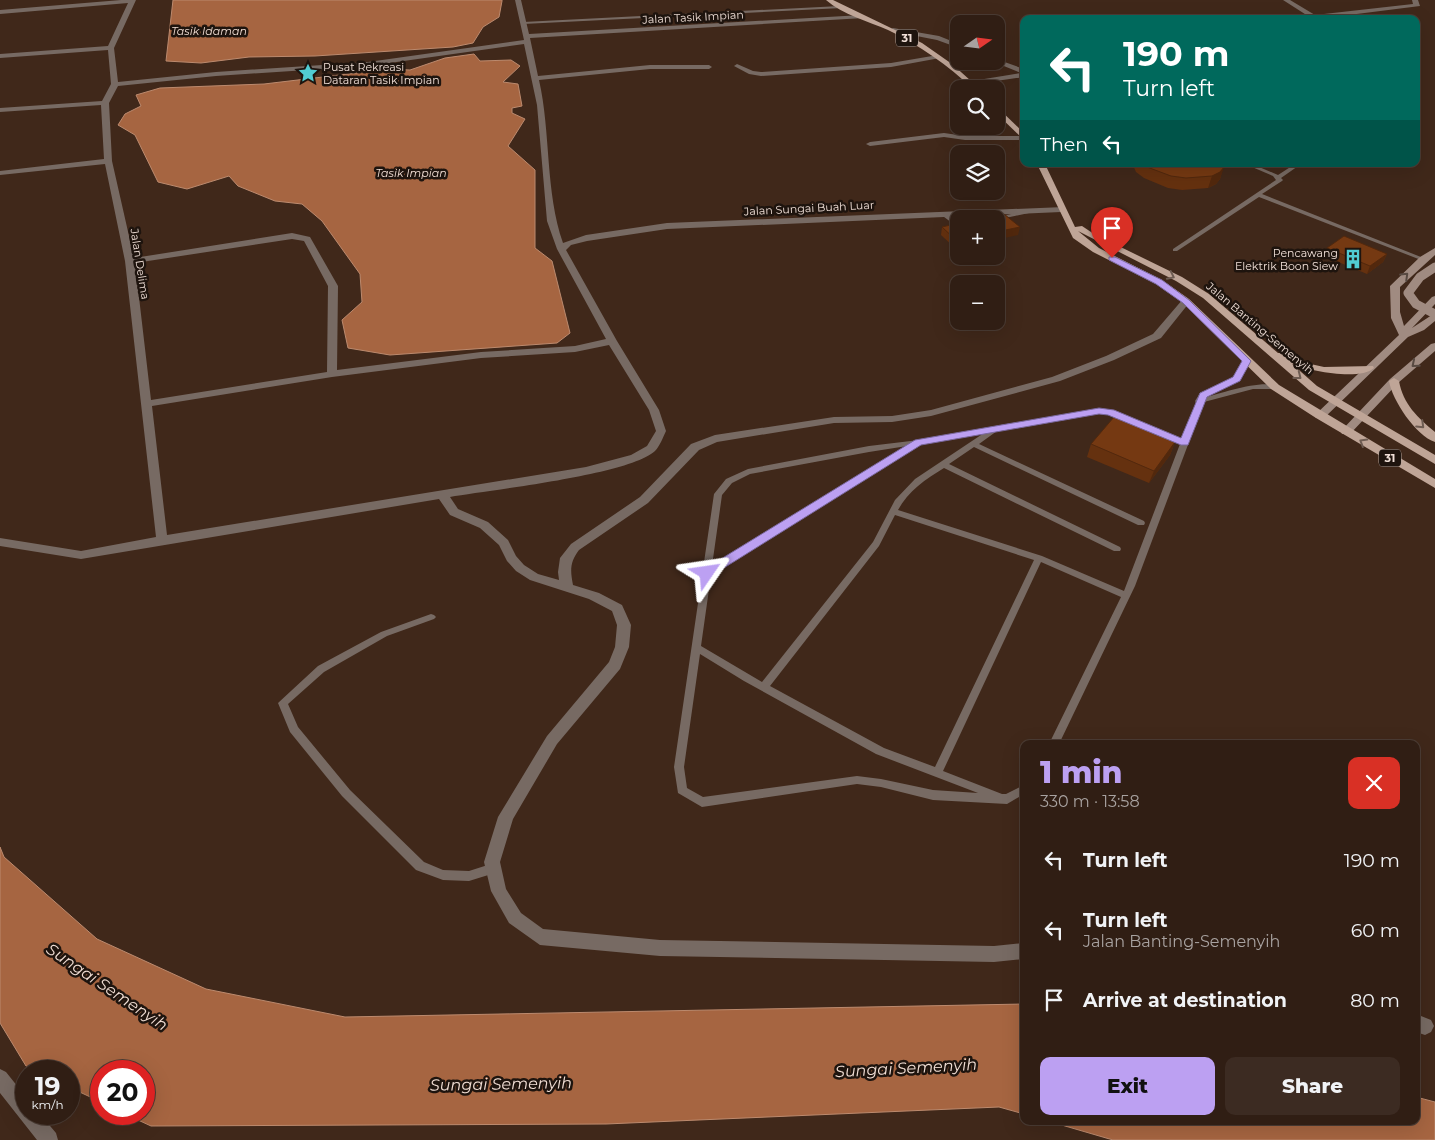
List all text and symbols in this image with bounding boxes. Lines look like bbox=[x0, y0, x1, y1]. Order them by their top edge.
street label: Jalan Tasik Impian bbox=[641, 7, 744, 27]
north arrow bbox=[950, 15, 1005, 70]
map controls bbox=[950, 15, 1005, 330]
water label: Tasik Idaman bbox=[171, 24, 247, 38]
road number: 31 bbox=[896, 29, 918, 46]
text: 190 m bbox=[1123, 32, 1229, 75]
icon: left bbox=[1040, 35, 1105, 100]
place label: Pusat Rekreasi Dataran Tasik Impian bbox=[323, 60, 440, 87]
place icon: Pusat Rekreasi Dataran Tasik Impian bbox=[297, 62, 319, 84]
text: Turn left bbox=[1123, 75, 1215, 102]
button: search bbox=[950, 80, 1005, 135]
icon: left bbox=[1098, 130, 1126, 158]
text: Then bbox=[1040, 133, 1088, 156]
button: layers bbox=[950, 145, 1005, 200]
water label: Tasik Impian bbox=[375, 166, 447, 180]
street label: Jalan Sungai Buah Luar bbox=[743, 198, 874, 218]
pin bbox=[1091, 207, 1133, 258]
button: + bbox=[950, 210, 1005, 265]
icon: arrive bbox=[1098, 214, 1126, 242]
street label: Jalan Delima bbox=[127, 227, 153, 300]
place label: Pencawang Elektrik Boon Siew bbox=[1235, 246, 1338, 273]
building icon: Pencawang Elektrik Boon Siew bbox=[1342, 248, 1364, 270]
one-way arrow bbox=[1166, 269, 1175, 280]
one-way arrow bbox=[1400, 273, 1409, 282]
button: − bbox=[950, 275, 1005, 330]
street label: Jalan Banting-Semenyih bbox=[1203, 278, 1316, 377]
one-way arrow bbox=[1411, 358, 1420, 367]
one-way arrow bbox=[1292, 371, 1301, 379]
one-way arrow bbox=[1416, 420, 1425, 429]
one-way arrow bbox=[1359, 438, 1368, 448]
road number: 31 bbox=[1379, 449, 1401, 466]
position arrow bbox=[680, 546, 732, 598]
text: 1 min bbox=[1040, 754, 1123, 791]
button: close bbox=[1348, 757, 1400, 809]
text: 330 m · 13:58 bbox=[1040, 792, 1140, 811]
icon: left bbox=[1040, 846, 1068, 874]
text: Turn left bbox=[1083, 849, 1168, 872]
text: 190 m bbox=[1344, 849, 1400, 872]
text: Turn left bbox=[1083, 909, 1168, 932]
icon: left bbox=[1040, 916, 1068, 944]
text: 60 m bbox=[1351, 919, 1400, 942]
text: Jalan Banting-Semenyih bbox=[1083, 932, 1280, 951]
water label: Sungai Semenyih bbox=[43, 939, 171, 1035]
icon: arrive bbox=[1040, 986, 1068, 1014]
text: Arrive at destination bbox=[1083, 989, 1287, 1012]
text: 80 m bbox=[1350, 989, 1400, 1012]
water label: Sungai Semenyih bbox=[835, 1055, 977, 1081]
button: Exit bbox=[1040, 1057, 1215, 1115]
button: Share bbox=[1225, 1057, 1400, 1115]
speed limit sign: 20 bbox=[90, 1060, 155, 1125]
text: 19 bbox=[35, 1071, 60, 1101]
water label: Sungai Semenyih bbox=[430, 1073, 572, 1095]
text: km/h bbox=[31, 1097, 64, 1112]

